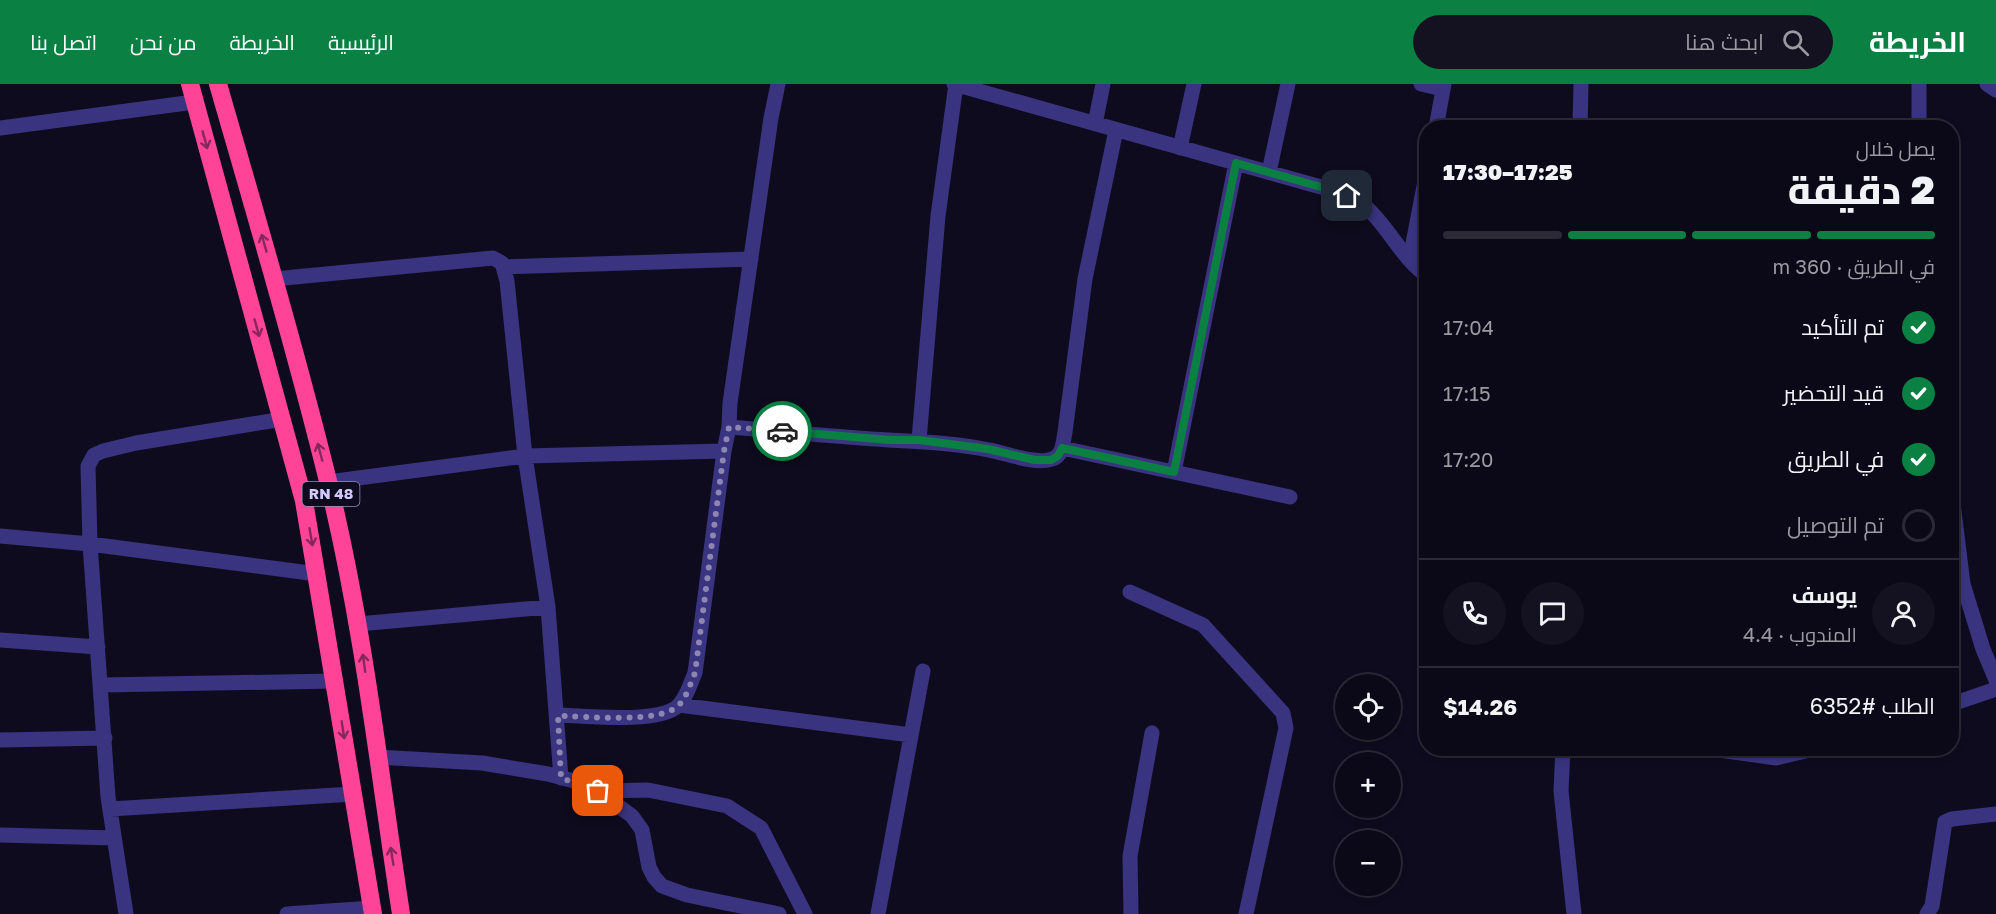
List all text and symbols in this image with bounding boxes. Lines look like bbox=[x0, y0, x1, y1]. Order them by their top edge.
search box bbox=[1413, 15, 1833, 69]
text: الخريطة bbox=[1869, 25, 1966, 58]
icon: search bbox=[1779, 26, 1812, 59]
text: ابحث هنا bbox=[1685, 28, 1764, 55]
text: اتصل بنا bbox=[30, 29, 97, 55]
text: من نحن bbox=[130, 29, 196, 55]
text: الخريطة bbox=[229, 29, 295, 55]
text: الرئيسية bbox=[328, 29, 394, 55]
one-way arrow bbox=[200, 130, 211, 149]
text: يصل خلال bbox=[1856, 136, 1935, 160]
text: 17:25–17:30 bbox=[1443, 158, 1573, 185]
text: 2 دقيقة bbox=[1788, 166, 1935, 213]
pin bbox=[1321, 170, 1372, 221]
icon: home bbox=[1330, 179, 1363, 212]
one-way arrow bbox=[257, 234, 269, 253]
text: في الطريق · 360 m bbox=[1773, 254, 1935, 278]
icon: check bbox=[1902, 311, 1935, 344]
text: تم التأكيد bbox=[1801, 313, 1884, 340]
text: 17:04 bbox=[1443, 315, 1494, 339]
one-way arrow bbox=[252, 318, 263, 337]
icon: check bbox=[1902, 377, 1935, 410]
text: قيد التحضير bbox=[1783, 379, 1884, 406]
text: 17:15 bbox=[1443, 381, 1491, 405]
courier bbox=[752, 401, 812, 461]
icon: car bbox=[766, 415, 799, 448]
one-way arrow bbox=[314, 443, 325, 462]
icon: check bbox=[1902, 443, 1935, 476]
text: في الطريق bbox=[1788, 445, 1884, 472]
text: 17:20 bbox=[1443, 447, 1493, 471]
road number: RN 48 bbox=[302, 482, 360, 506]
text: تم التوصيل bbox=[1787, 511, 1884, 538]
one-way arrow bbox=[305, 527, 316, 547]
text: يوسف bbox=[1792, 581, 1857, 608]
button: phone bbox=[1443, 582, 1506, 645]
button: chat bbox=[1521, 582, 1584, 645]
button: person bbox=[1872, 582, 1935, 645]
text: المندوب · 4.4 bbox=[1743, 622, 1857, 646]
one-way arrow bbox=[358, 654, 369, 674]
map controls bbox=[1335, 674, 1401, 896]
button: locate bbox=[1335, 674, 1401, 740]
text: الطلب #6352 bbox=[1810, 692, 1935, 719]
text: $14.26 bbox=[1443, 693, 1517, 720]
one-way arrow bbox=[338, 719, 349, 739]
button: + bbox=[1335, 752, 1401, 818]
pin bbox=[572, 765, 623, 816]
icon: bag bbox=[581, 774, 614, 807]
button: − bbox=[1335, 830, 1401, 896]
one-way arrow bbox=[387, 847, 398, 867]

